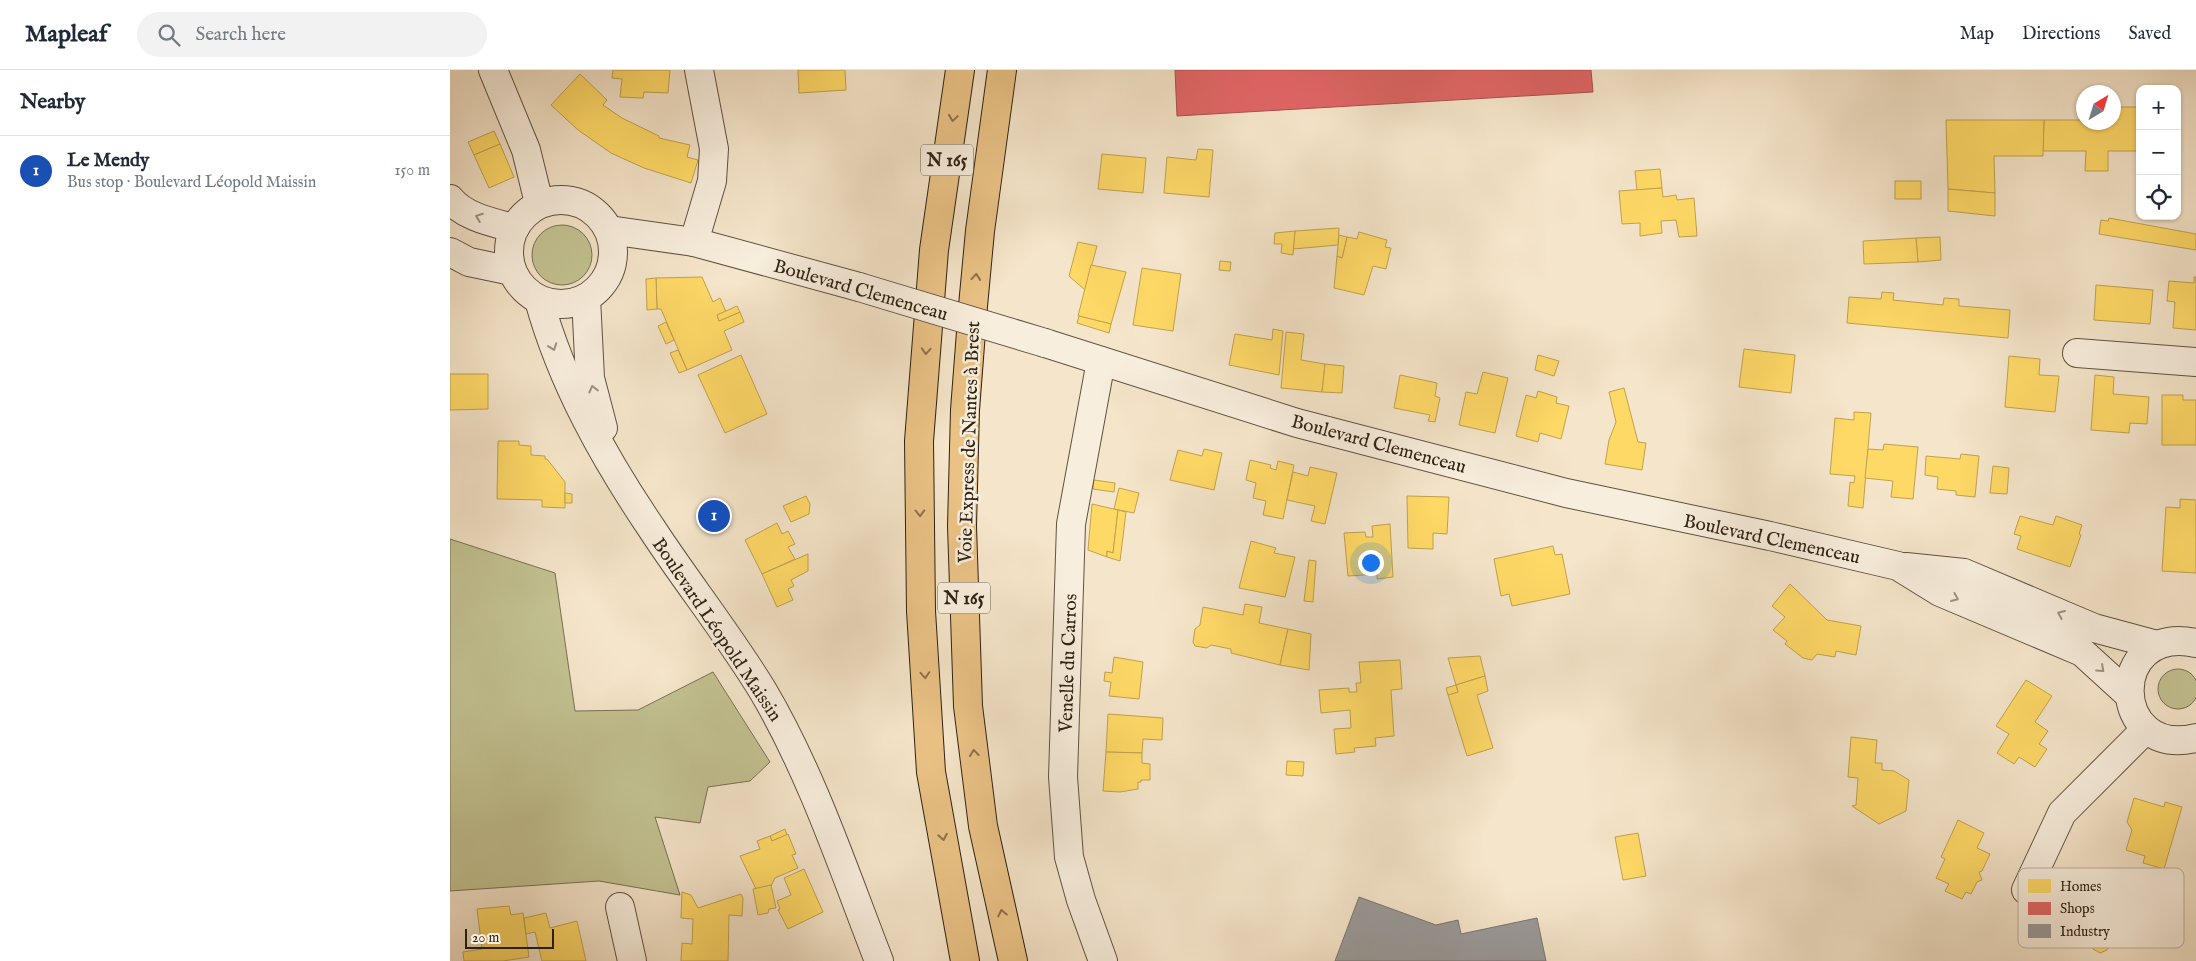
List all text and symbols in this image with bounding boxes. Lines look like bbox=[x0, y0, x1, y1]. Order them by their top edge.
search box bbox=[137, 12, 487, 57]
text: Mapleaf bbox=[25, 19, 107, 50]
icon: search bbox=[155, 21, 183, 49]
text: Search here bbox=[195, 23, 286, 47]
text: Map bbox=[1960, 23, 1994, 46]
text: Directions bbox=[2022, 23, 2100, 46]
text: Saved bbox=[2128, 23, 2171, 46]
north arrow bbox=[2076, 85, 2121, 130]
map controls bbox=[2136, 85, 2181, 220]
button: + bbox=[2136, 85, 2181, 130]
text: Nearby bbox=[20, 89, 85, 116]
one-way arrow bbox=[949, 114, 959, 123]
button: − bbox=[2136, 130, 2181, 175]
road number: N 165 bbox=[921, 144, 973, 176]
text: Le Mendy bbox=[67, 149, 149, 173]
text: 1 bbox=[33, 161, 39, 181]
text: 150 m bbox=[395, 161, 430, 181]
text: Bus stop · Boulevard Léopold Maissin bbox=[67, 173, 316, 193]
button: locate bbox=[2136, 175, 2181, 220]
one-way arrow bbox=[475, 213, 484, 224]
street label: Boulevard Clemenceau bbox=[771, 255, 950, 327]
one-way arrow bbox=[970, 273, 981, 281]
street label: Voie Express de Nantes à Brest bbox=[954, 320, 986, 565]
one-way arrow bbox=[547, 342, 557, 350]
one-way arrow bbox=[921, 347, 932, 355]
one-way arrow bbox=[588, 385, 599, 394]
street label: Boulevard Clemenceau bbox=[1288, 410, 1469, 480]
pin: 1 bbox=[698, 497, 730, 535]
street label: Boulevard Clemenceau bbox=[1681, 509, 1862, 570]
one-way arrow bbox=[915, 510, 925, 517]
street label: Boulevard Léopold Maissin bbox=[646, 534, 787, 727]
your location bbox=[1358, 550, 1384, 576]
road number: N 165 bbox=[938, 582, 990, 614]
one-way arrow bbox=[1950, 592, 1959, 603]
street label: Venelle du Carros bbox=[1055, 593, 1083, 734]
one-way arrow bbox=[2057, 610, 2066, 620]
one-way arrow bbox=[2095, 663, 2104, 672]
one-way arrow bbox=[919, 672, 930, 680]
one-way arrow bbox=[969, 749, 980, 757]
one-way arrow bbox=[937, 832, 947, 841]
legend bbox=[2018, 868, 2184, 948]
text: Homes bbox=[2060, 878, 2102, 896]
text: Shops bbox=[2060, 900, 2095, 918]
one-way arrow bbox=[998, 909, 1008, 918]
text: Industry bbox=[2060, 923, 2110, 941]
scale bar bbox=[465, 926, 554, 949]
text: 20 m bbox=[472, 929, 499, 947]

